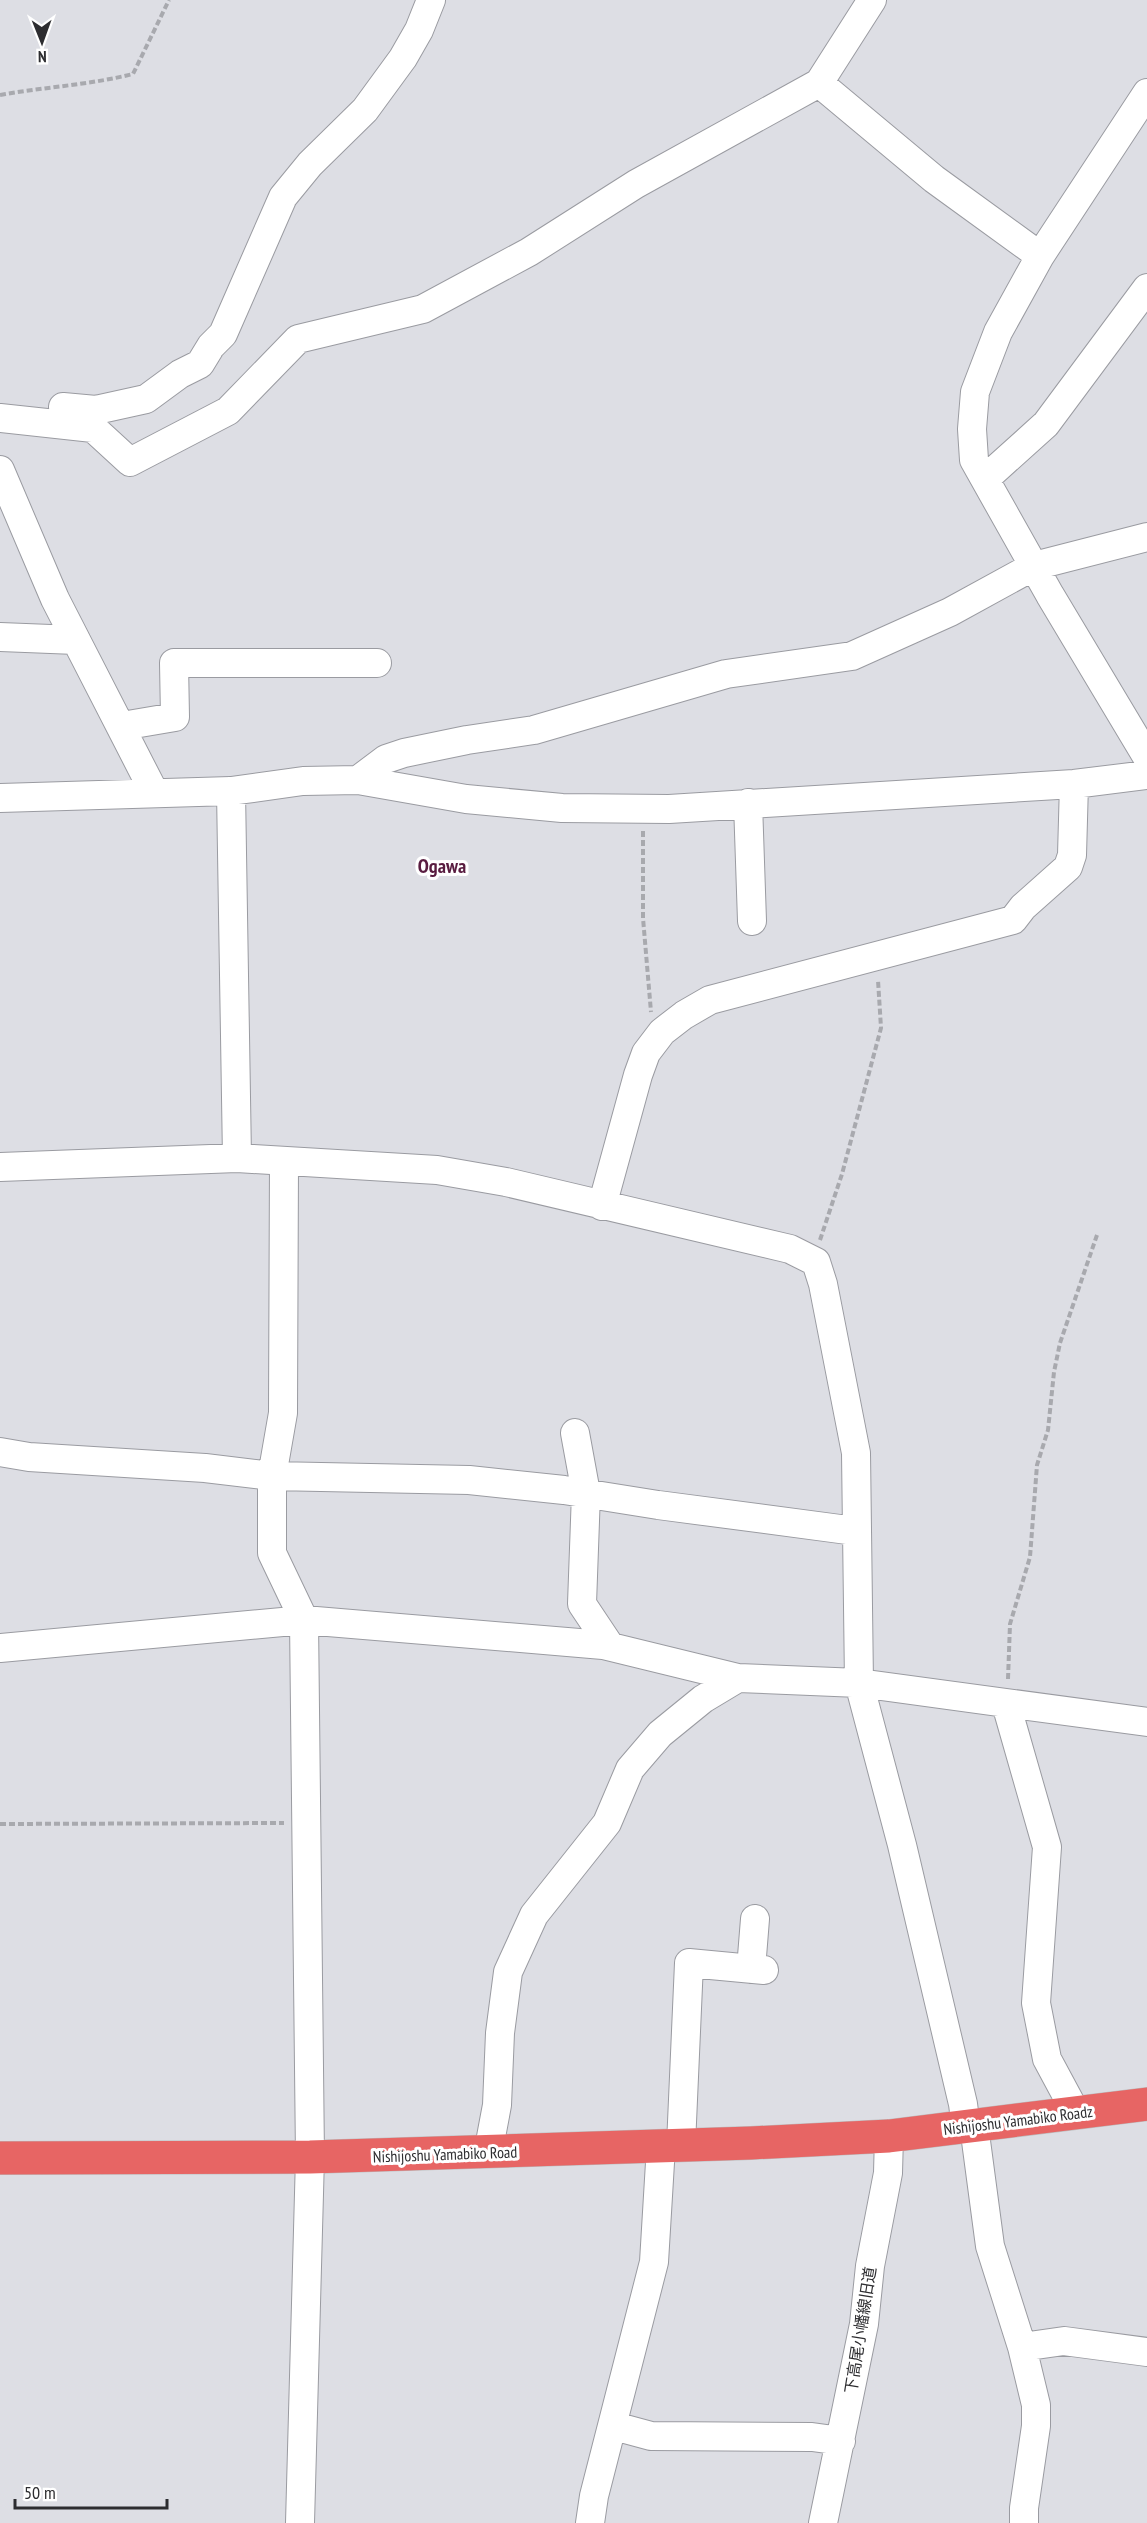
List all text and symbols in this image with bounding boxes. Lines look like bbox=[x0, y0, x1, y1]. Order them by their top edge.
north arrow bbox=[12, 12, 72, 72]
text: N bbox=[38, 47, 47, 67]
district label: Ogawa bbox=[418, 853, 466, 879]
street label: Nishijoshu Yamabiko Roadz bbox=[942, 2101, 1094, 2139]
street label: Nishijoshu Yamabiko Road bbox=[372, 2141, 518, 2167]
street label: 下高尾小幡線旧道 bbox=[840, 2265, 880, 2395]
scale bar bbox=[15, 2472, 166, 2510]
text: 50 m bbox=[24, 2481, 56, 2504]

